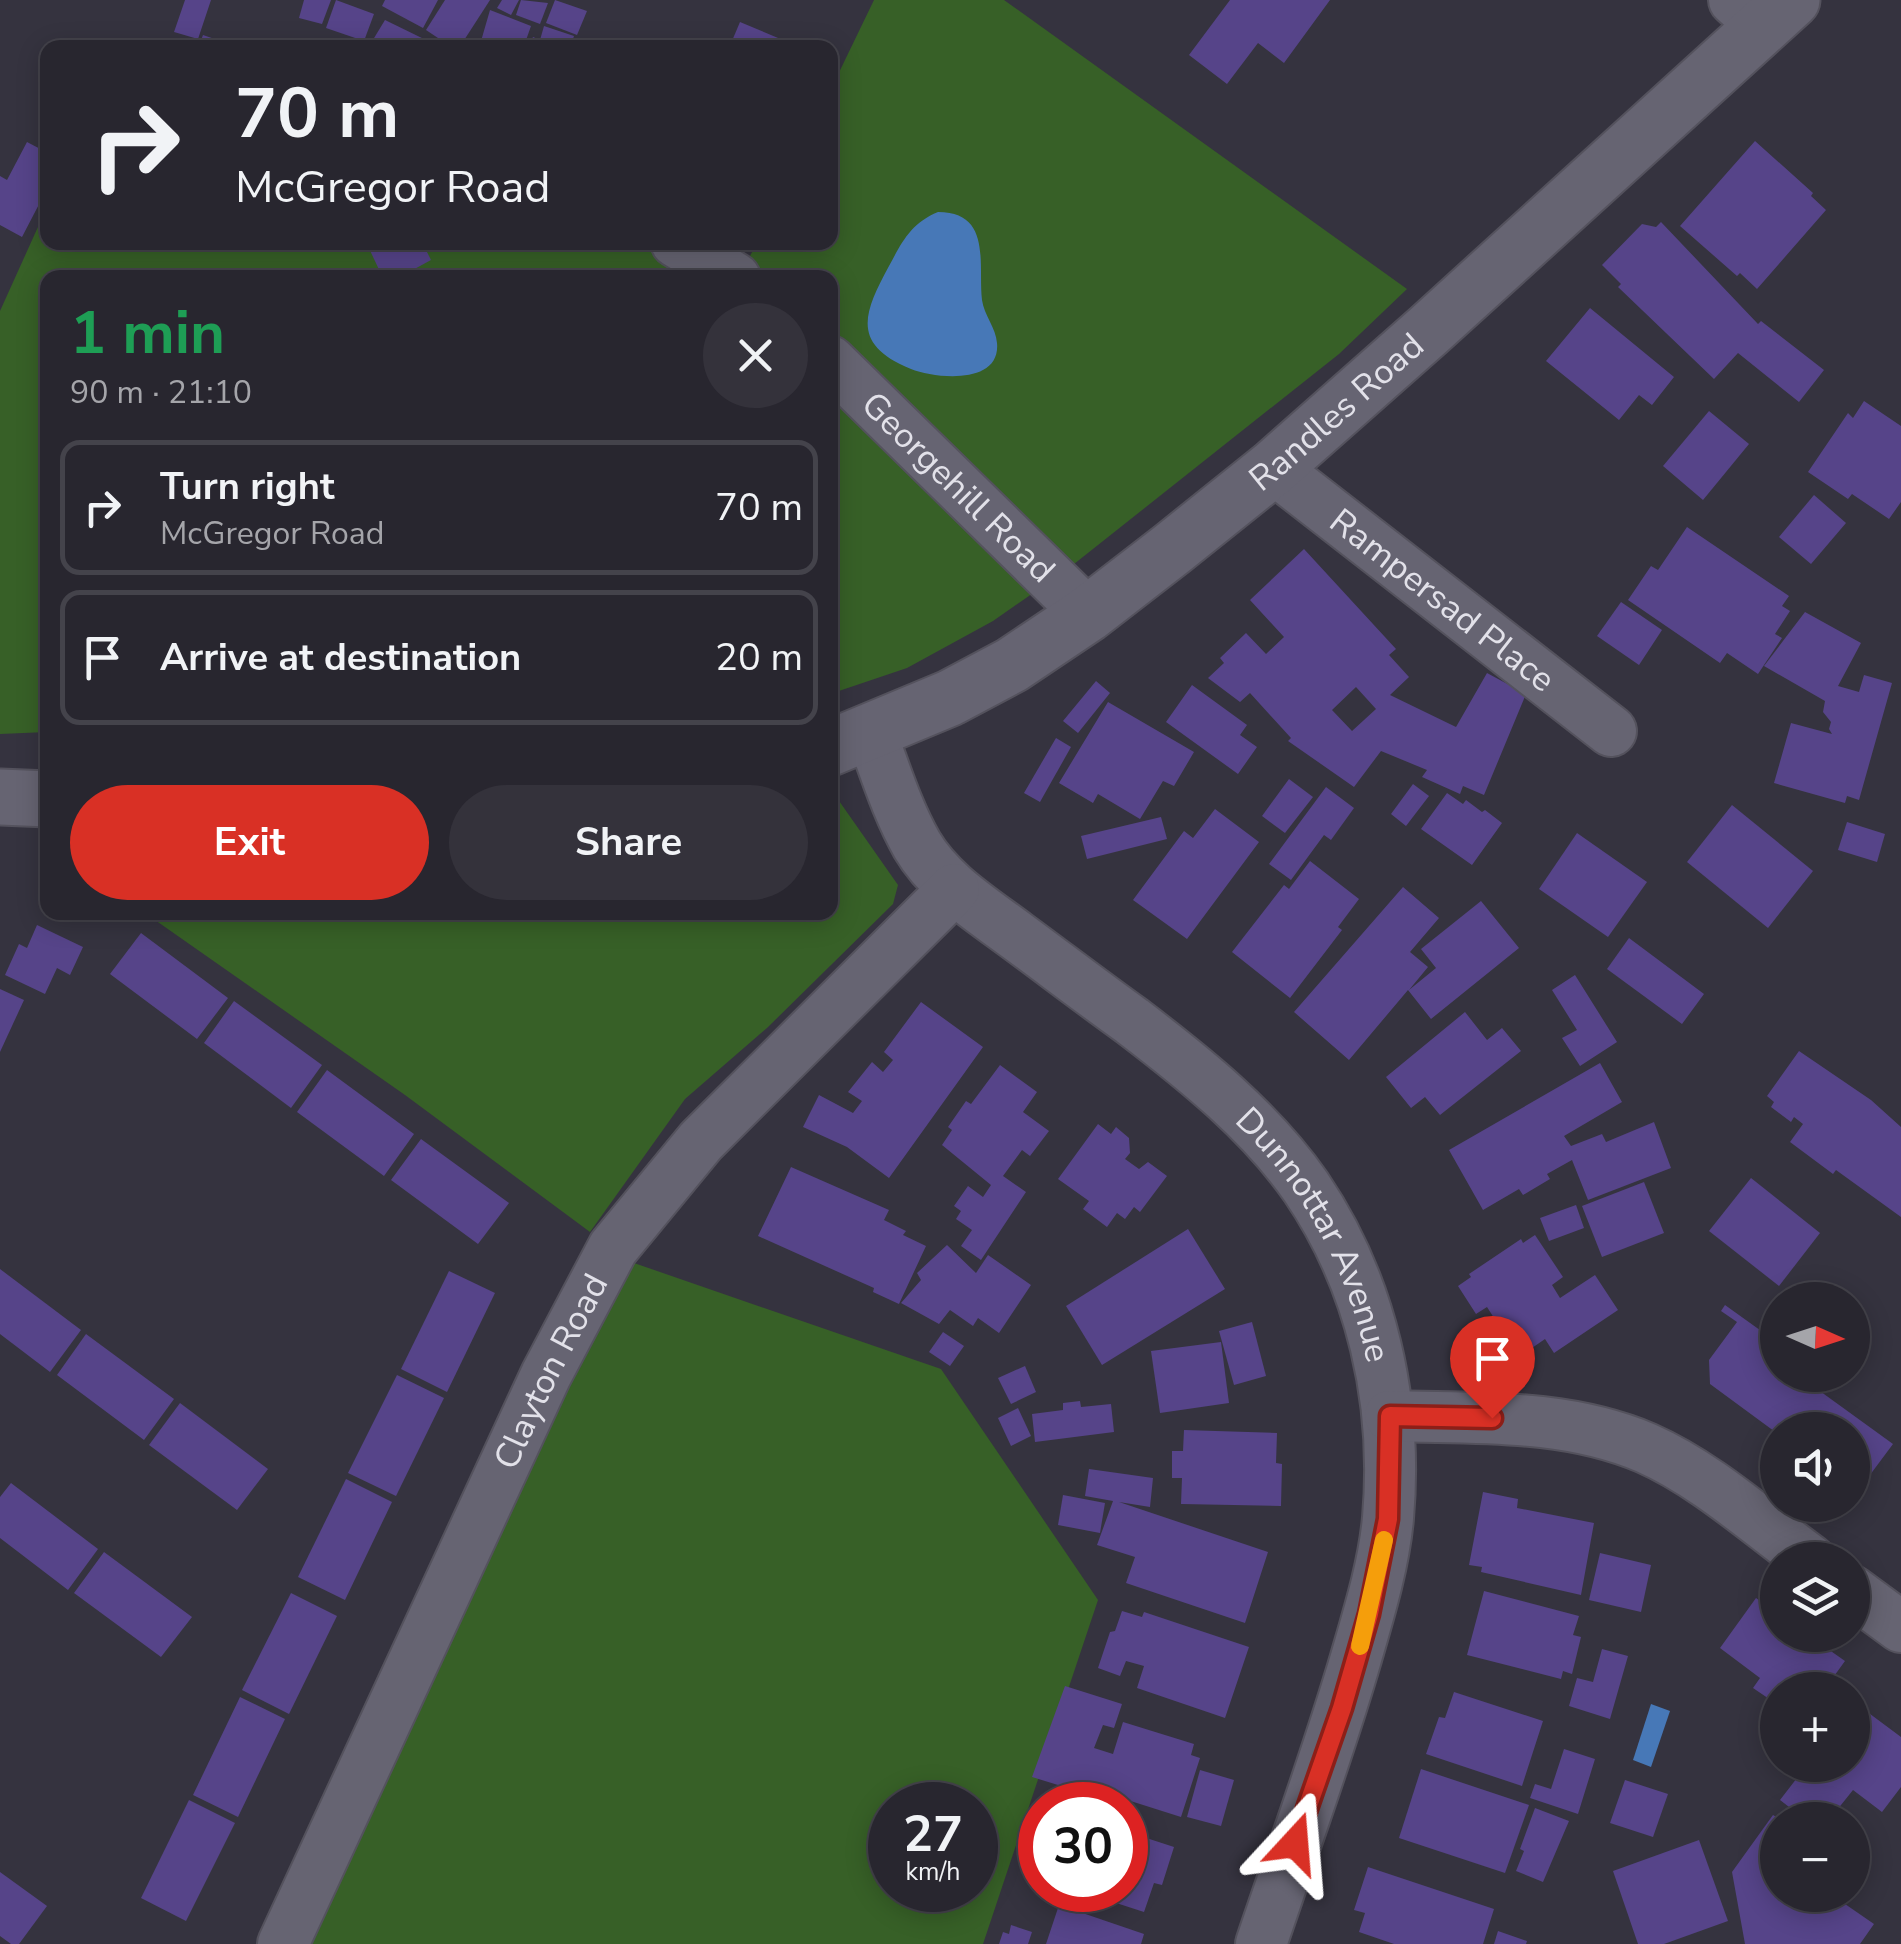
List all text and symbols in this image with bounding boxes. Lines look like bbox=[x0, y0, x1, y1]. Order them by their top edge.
text: 70 m bbox=[235, 66, 399, 162]
icon: right bbox=[70, 80, 200, 210]
text: McGregor Road bbox=[235, 157, 551, 218]
text: 1 min bbox=[70, 292, 225, 374]
button: close bbox=[703, 303, 808, 408]
street label: Randles Road bbox=[1239, 322, 1434, 502]
text: 90 m · 21:10 bbox=[70, 371, 252, 414]
street label: Georgehill Road bbox=[851, 381, 1066, 593]
text: Turn right bbox=[160, 461, 335, 512]
icon: right bbox=[75, 480, 130, 535]
text: 70 m bbox=[715, 482, 803, 533]
street label: Rampersad Place bbox=[1320, 497, 1565, 703]
text: McGregor Road bbox=[160, 512, 384, 555]
icon: arrive bbox=[75, 630, 130, 685]
text: Arrive at destination bbox=[160, 632, 521, 683]
text: 20 m bbox=[715, 632, 803, 683]
button: Exit bbox=[70, 785, 429, 900]
button: Share bbox=[449, 785, 808, 900]
street label: Dunnottar Avenue bbox=[1226, 1096, 1402, 1366]
street label: Clayton Road bbox=[482, 1265, 619, 1477]
north arrow bbox=[1760, 1282, 1870, 1392]
map controls bbox=[1760, 1282, 1870, 1912]
pin bbox=[1450, 1316, 1535, 1419]
icon: arrive bbox=[1465, 1331, 1520, 1386]
button: sound bbox=[1760, 1412, 1870, 1522]
button: layers bbox=[1760, 1542, 1870, 1652]
button: + bbox=[1760, 1672, 1870, 1782]
speed limit sign: 30 bbox=[1018, 1782, 1148, 1912]
position arrow bbox=[1243, 1791, 1347, 1895]
text: 27 bbox=[903, 1800, 963, 1869]
button: − bbox=[1760, 1802, 1870, 1912]
text: km/h bbox=[905, 1855, 961, 1889]

